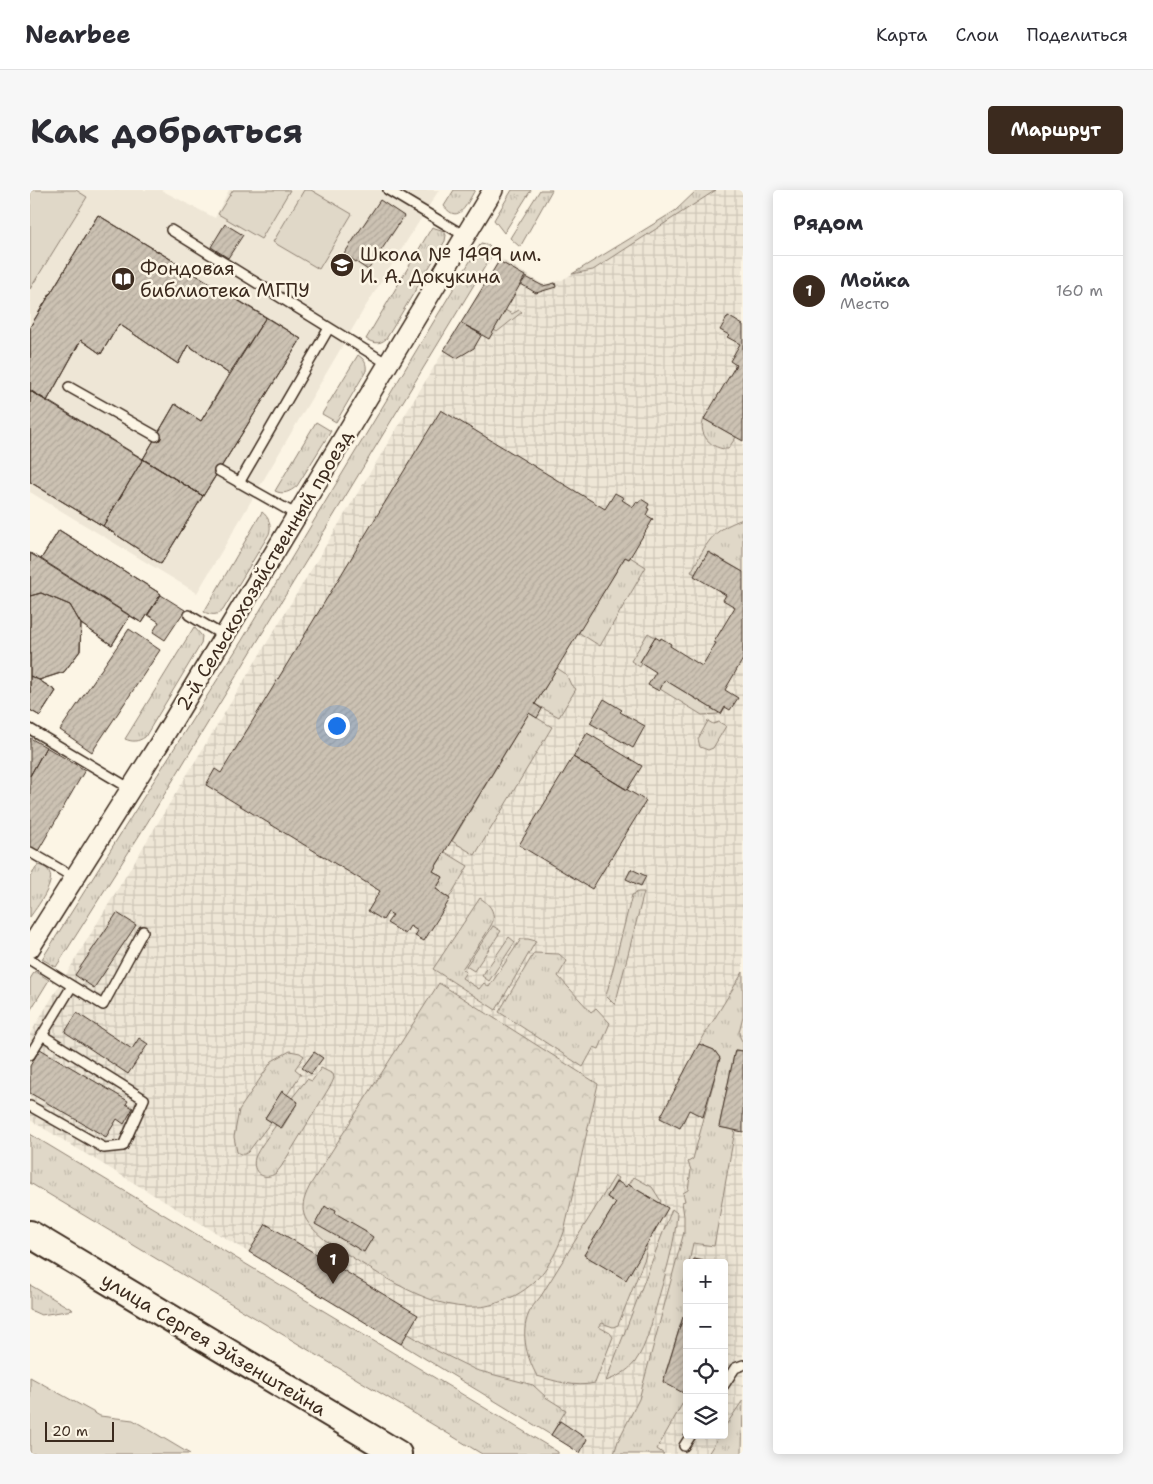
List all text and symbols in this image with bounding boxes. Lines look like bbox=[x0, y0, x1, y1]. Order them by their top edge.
text: Nearbee bbox=[25, 19, 131, 51]
text: Карта bbox=[876, 23, 927, 47]
text: Слои bbox=[955, 23, 999, 47]
text: Поделиться bbox=[1027, 23, 1128, 47]
button: Маршрут bbox=[988, 106, 1123, 154]
text: Как добраться bbox=[30, 107, 303, 154]
text: Рядом bbox=[793, 209, 863, 237]
place label: Школа № 1499 им. И. А. Докукина bbox=[360, 242, 541, 289]
school or university icon: Школа № 1499 им. И. А. Докукина bbox=[329, 252, 355, 278]
place label: Фондовая библиотека МГПУ bbox=[140, 256, 310, 303]
library icon: Фондовая библиотека МГПУ bbox=[110, 266, 136, 292]
text: Мойка bbox=[840, 268, 910, 293]
text: 1 bbox=[805, 280, 813, 301]
text: 160 m bbox=[1056, 280, 1103, 301]
text: Место bbox=[840, 293, 890, 314]
street label: 2-й Сельскохозяйственный проезд bbox=[170, 425, 358, 715]
your location bbox=[324, 713, 350, 739]
pin: 1 bbox=[317, 1243, 349, 1284]
map controls bbox=[683, 1259, 728, 1439]
button: + bbox=[683, 1259, 728, 1304]
street label: улица Сергея Эйзенштейна bbox=[97, 1267, 331, 1422]
button: − bbox=[683, 1304, 728, 1349]
button: locate bbox=[683, 1349, 728, 1394]
button: layers bbox=[683, 1394, 728, 1439]
scale bar bbox=[45, 1419, 114, 1442]
text: 20 m bbox=[52, 1422, 88, 1440]

